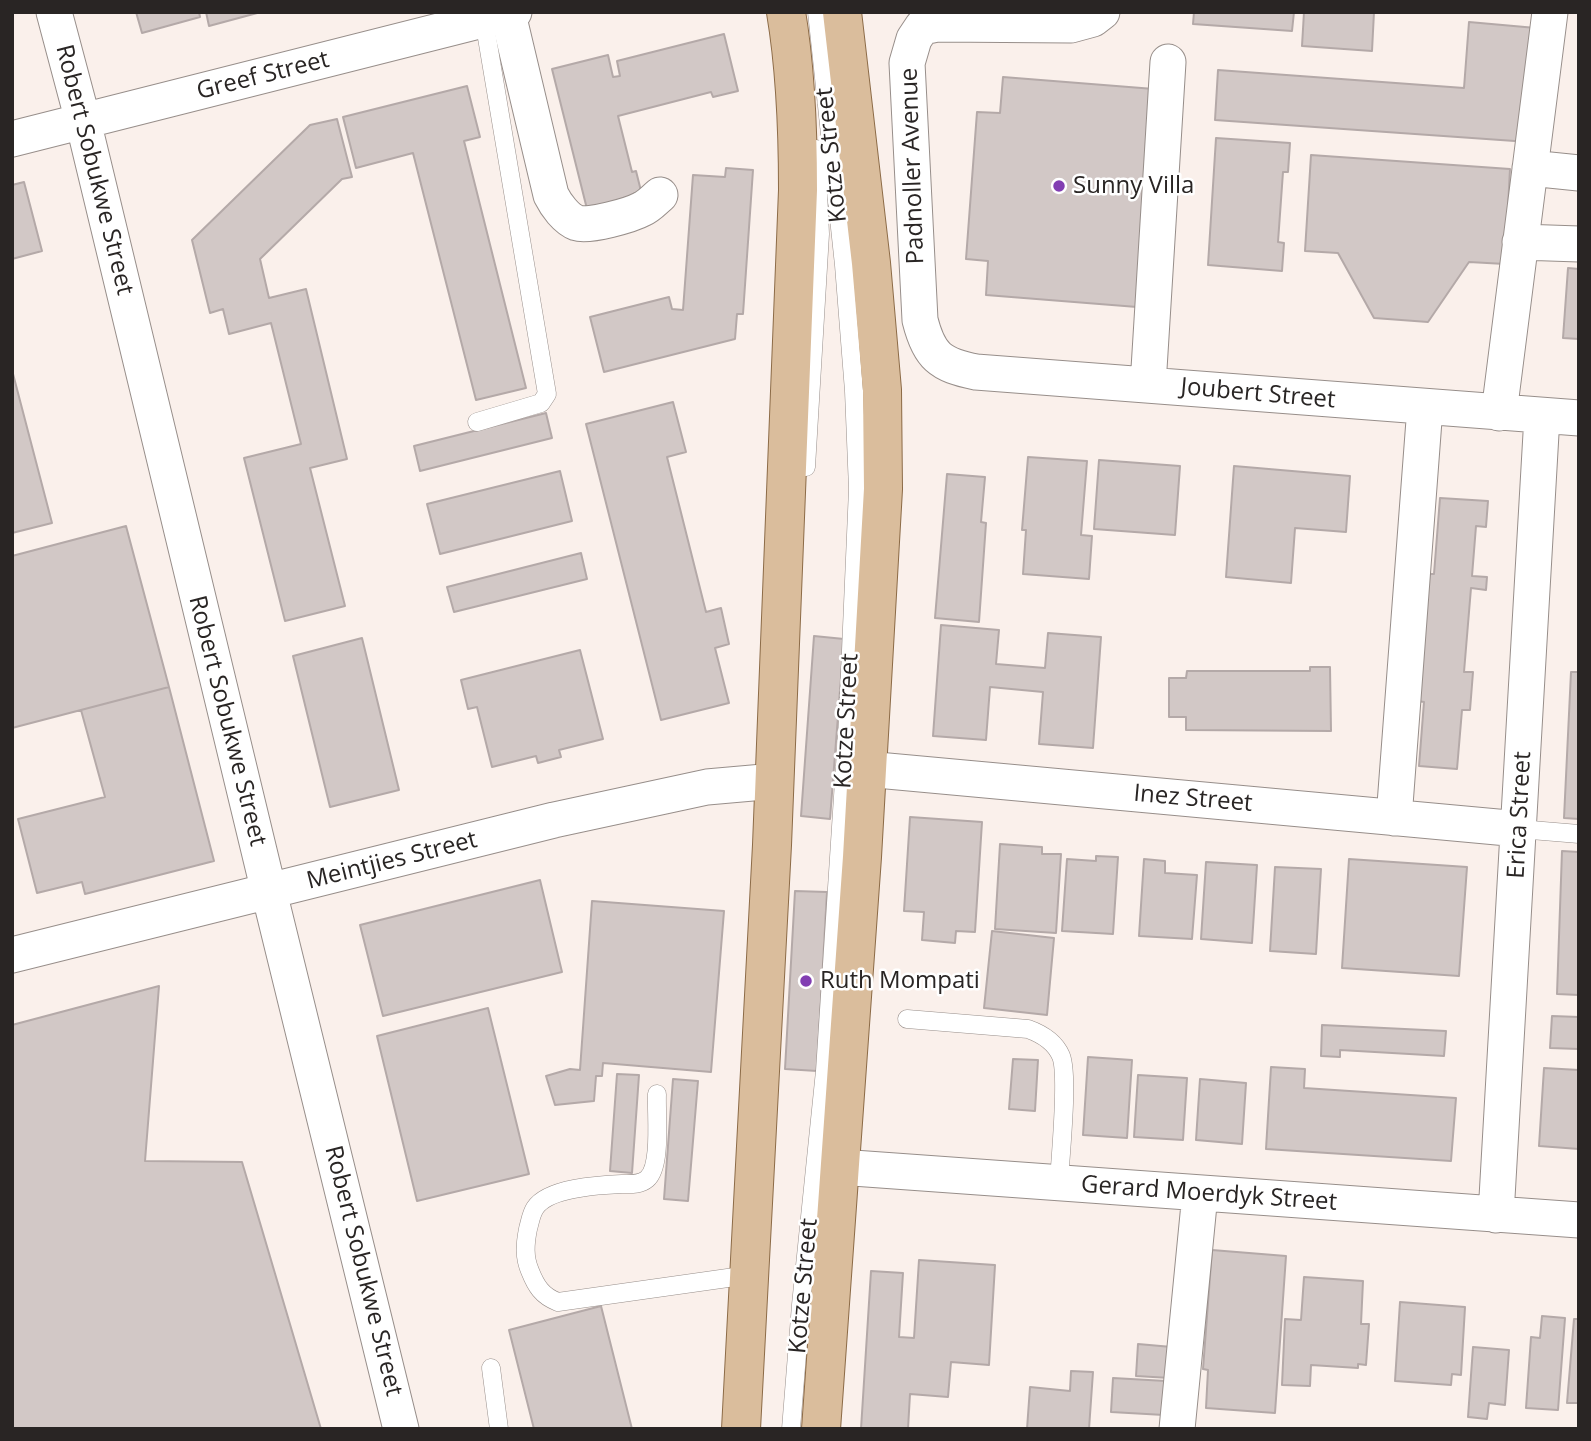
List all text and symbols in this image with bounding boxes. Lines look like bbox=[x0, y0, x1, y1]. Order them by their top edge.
street label: Robert Sobukwe Street bbox=[49, 42, 139, 298]
street label: Greef Street bbox=[194, 46, 332, 106]
street label: Padnoller Avenue bbox=[895, 67, 931, 265]
street label: Kotze Street bbox=[811, 86, 853, 224]
place label: Sunny Villa bbox=[1073, 172, 1194, 200]
marker: Sunny Villa bbox=[1051, 178, 1067, 194]
street label: Joubert Street bbox=[1179, 373, 1337, 415]
street label: Robert Sobukwe Street bbox=[182, 593, 272, 849]
street label: Kotze Street bbox=[829, 652, 865, 790]
street label: Erica Street bbox=[1502, 751, 1538, 879]
street label: Inez Street bbox=[1132, 779, 1254, 819]
street label: Meintjies Street bbox=[304, 826, 480, 896]
place label: Ruth Mompati bbox=[820, 967, 980, 995]
marker: Ruth Mompati bbox=[798, 973, 814, 989]
street label: Robert Sobukwe Street bbox=[318, 1143, 408, 1399]
street label: Gerard Moerdyk Street bbox=[1080, 1171, 1338, 1217]
street label: Kotze Street bbox=[784, 1217, 824, 1355]

